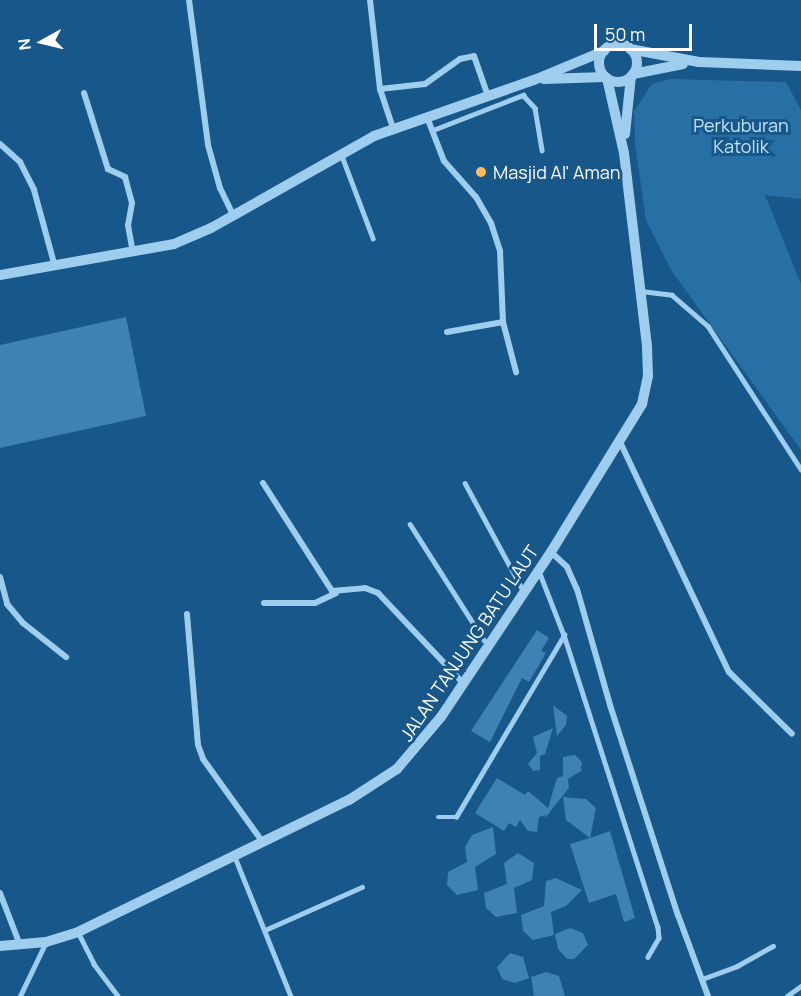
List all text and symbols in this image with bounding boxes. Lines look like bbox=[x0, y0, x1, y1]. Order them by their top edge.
north arrow bbox=[12, 12, 72, 72]
scale bar bbox=[597, 12, 694, 50]
text: 50 m bbox=[605, 22, 645, 46]
text: N bbox=[12, 37, 36, 52]
park label: Perkuburan Katolik bbox=[693, 115, 789, 158]
place label: Masjid Al' Aman bbox=[493, 161, 620, 183]
marker: Masjid Al' Aman bbox=[474, 165, 488, 179]
street label: JALAN TANJUNG BATU LAUT bbox=[395, 541, 543, 745]

